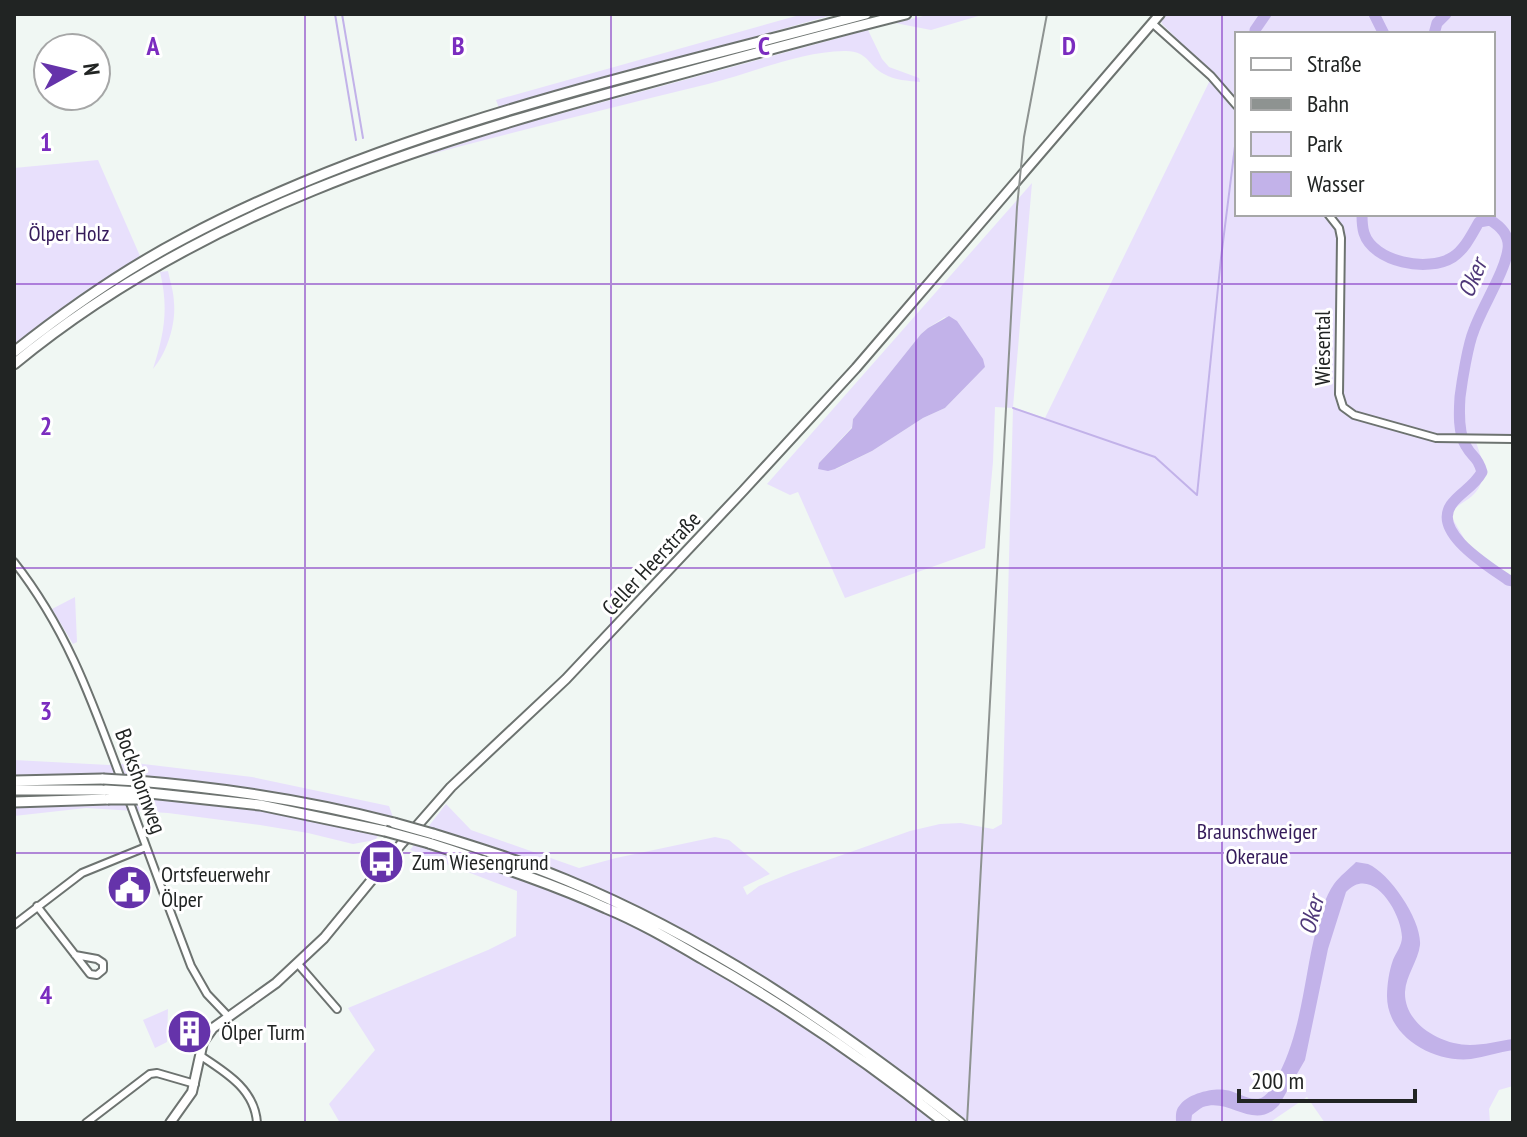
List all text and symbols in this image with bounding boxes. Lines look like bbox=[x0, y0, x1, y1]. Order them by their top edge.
text: A bbox=[145, 29, 160, 62]
text: B bbox=[452, 29, 465, 62]
text: C bbox=[758, 29, 770, 62]
text: D bbox=[1062, 29, 1076, 62]
north arrow bbox=[32, 32, 112, 112]
legend bbox=[1235, 32, 1495, 216]
text: Straße bbox=[1307, 48, 1362, 79]
text: N bbox=[77, 61, 106, 77]
text: Bahn bbox=[1307, 88, 1349, 119]
text: 1 bbox=[40, 125, 52, 158]
text: Park bbox=[1307, 128, 1343, 159]
text: Wasser bbox=[1307, 168, 1365, 199]
park label: Ölper Holz bbox=[29, 219, 110, 247]
water label: Oker bbox=[1450, 251, 1495, 302]
street label: Wiesental bbox=[1308, 310, 1336, 385]
text: 2 bbox=[40, 409, 52, 442]
street label: Celler Heerstraße bbox=[596, 505, 706, 621]
text: 3 bbox=[40, 694, 52, 727]
street label: Bockshornweg bbox=[109, 725, 173, 837]
park label: Braunschweiger Okeraue bbox=[1197, 817, 1317, 870]
bus stop icon: Zum Wiesengrund bbox=[357, 838, 405, 886]
place label: Zum Wiesengrund bbox=[412, 848, 549, 876]
place label: Ortsfeuerwehr Ölper bbox=[161, 860, 270, 913]
public building icon: Ortsfeuerwehr Ölper bbox=[106, 863, 154, 911]
water label: Oker bbox=[1291, 889, 1332, 938]
text: 4 bbox=[40, 978, 53, 1011]
building icon: Ölper Turm bbox=[166, 1008, 214, 1056]
place label: Ölper Turm bbox=[221, 1018, 305, 1046]
scale bar bbox=[1239, 1053, 1415, 1103]
text: 200 m bbox=[1251, 1065, 1304, 1096]

